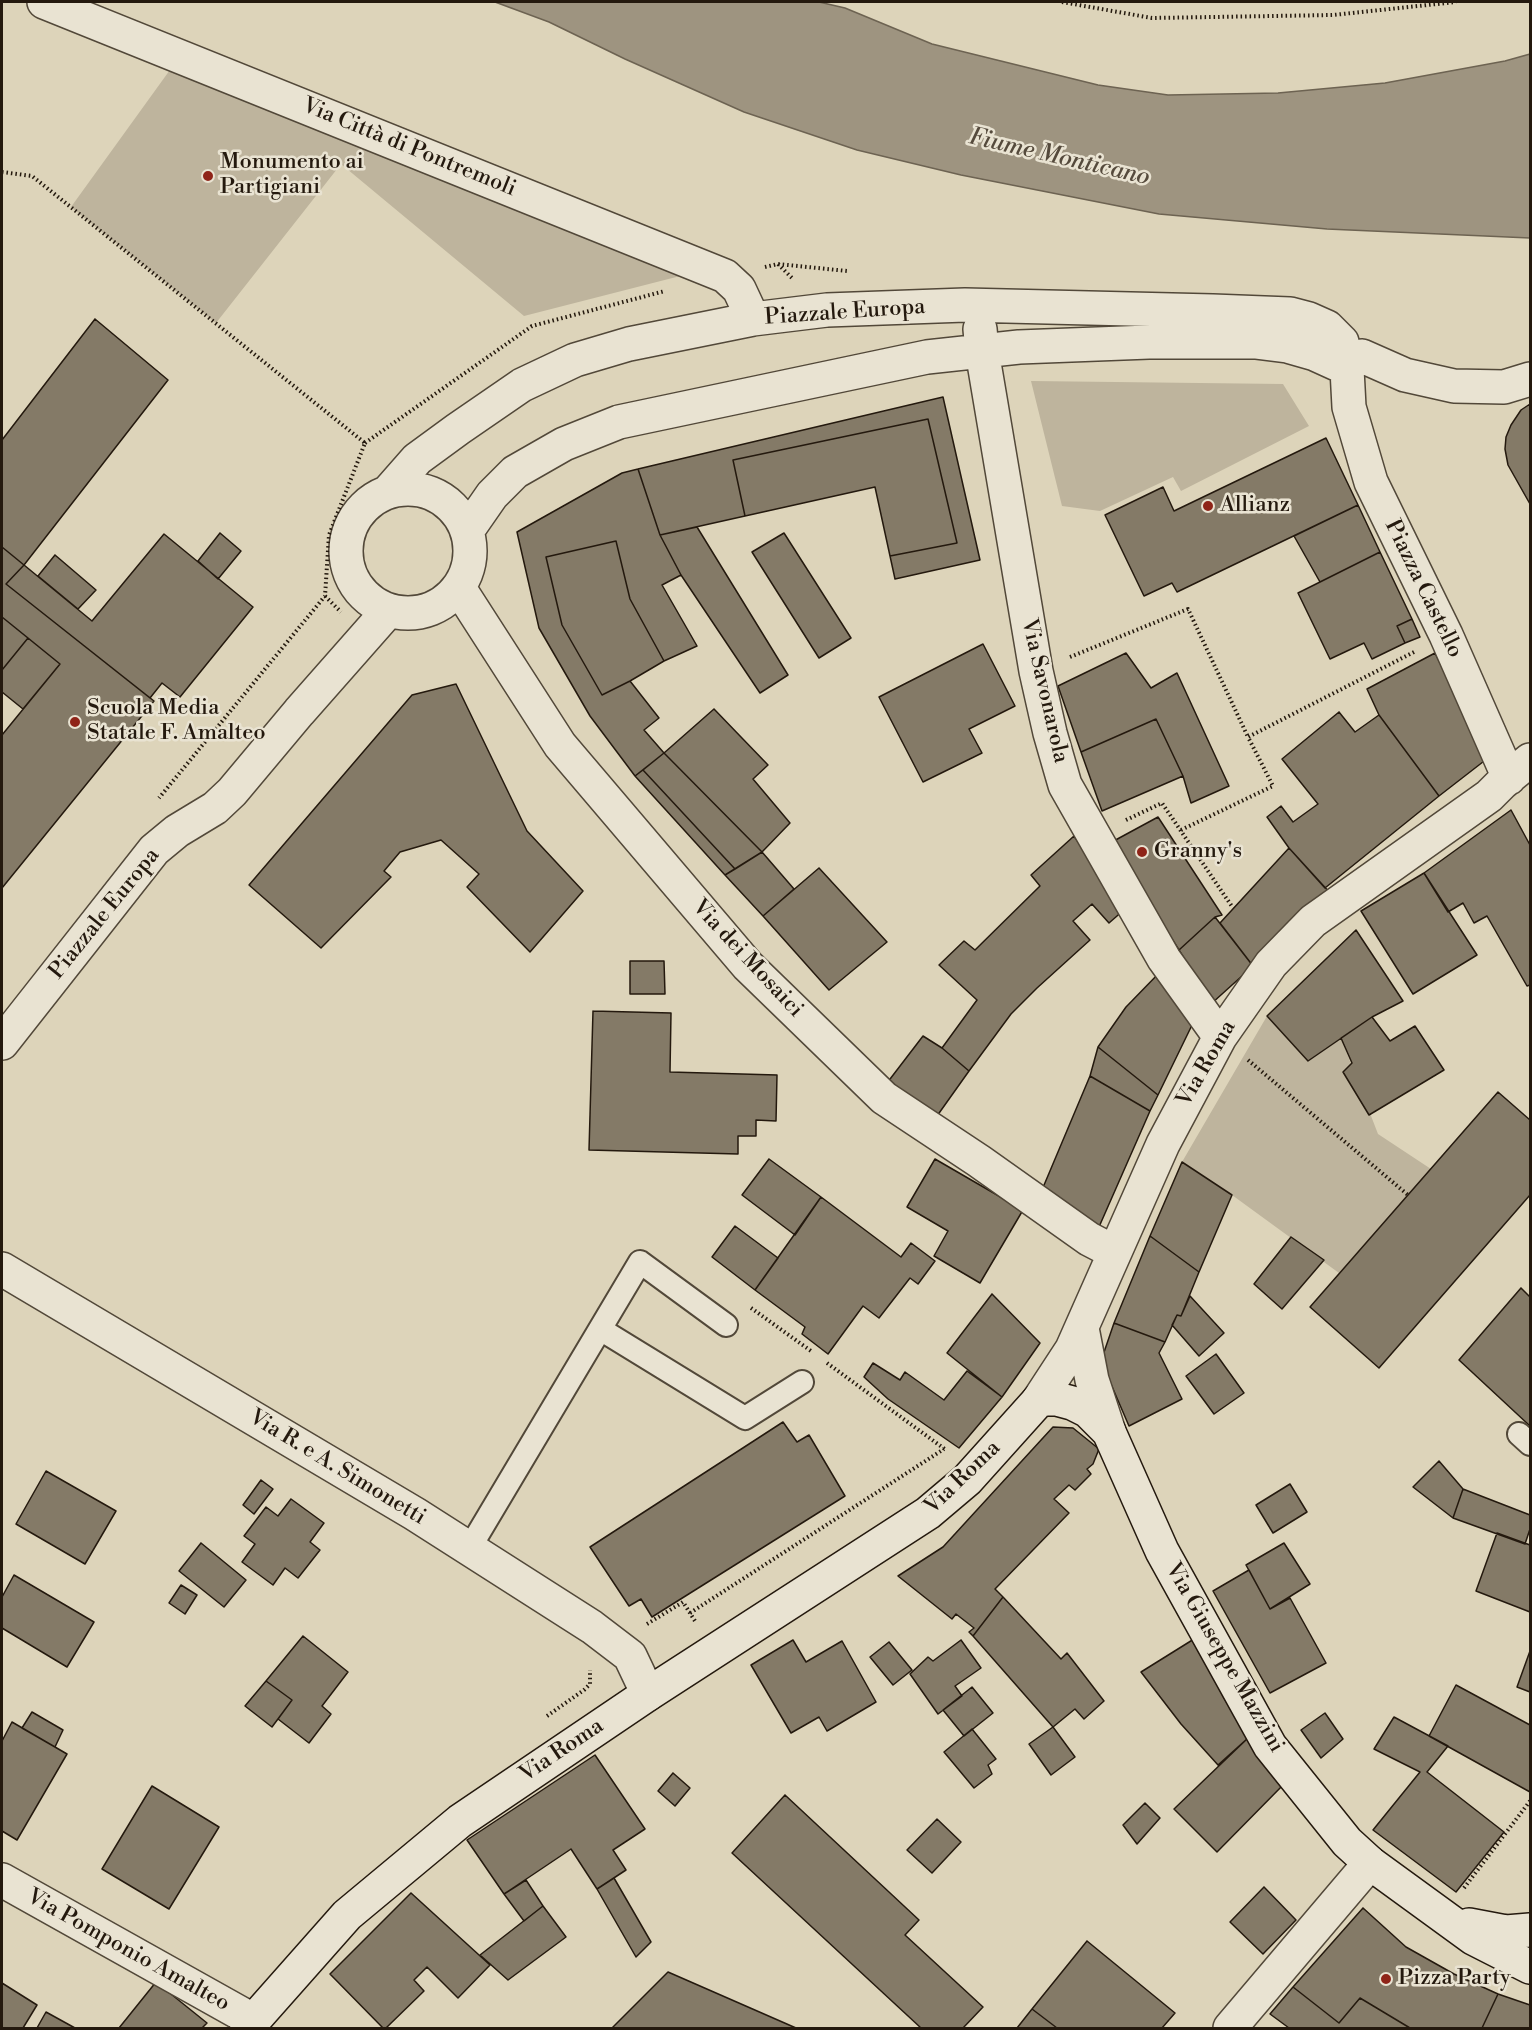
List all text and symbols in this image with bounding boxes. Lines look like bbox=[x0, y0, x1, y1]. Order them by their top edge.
street label: Via Città di Pontremoli bbox=[298, 93, 520, 203]
water label: Fiume Monticano bbox=[966, 123, 1152, 193]
place label: Monumento ai Partigiani bbox=[220, 150, 364, 202]
marker: Monumento ai Partigiani bbox=[201, 169, 215, 183]
street label: Piazzale Europa bbox=[764, 294, 926, 332]
place label: Allianz bbox=[1220, 493, 1290, 519]
marker: Allianz bbox=[1201, 499, 1215, 513]
street label: Piazza Castello bbox=[1378, 516, 1468, 662]
street label: Via Savonarola bbox=[1015, 616, 1073, 766]
place label: Scuola Media Statale F. Amalteo bbox=[87, 696, 266, 748]
marker: Scuola Media Statale F. Amalteo bbox=[68, 715, 82, 729]
place label: Granny's bbox=[1154, 839, 1242, 865]
street label: Piazzale Europa bbox=[44, 843, 166, 985]
marker: Granny's bbox=[1135, 845, 1149, 859]
street label: Via dei Mosaici bbox=[686, 895, 808, 1023]
street label: Via Roma bbox=[1172, 1016, 1242, 1112]
street label: Via R. e A. Simonetti bbox=[244, 1405, 430, 1531]
street label: Via Roma bbox=[920, 1435, 1006, 1521]
street label: Via Giuseppe Mazzini bbox=[1159, 1558, 1289, 1758]
street label: Via Roma bbox=[515, 1713, 609, 1789]
street label: Via Pomponio Amalteo bbox=[22, 1884, 234, 2018]
place label: Pizza Party bbox=[1398, 1966, 1511, 1992]
marker: Pizza Party bbox=[1379, 1972, 1393, 1986]

